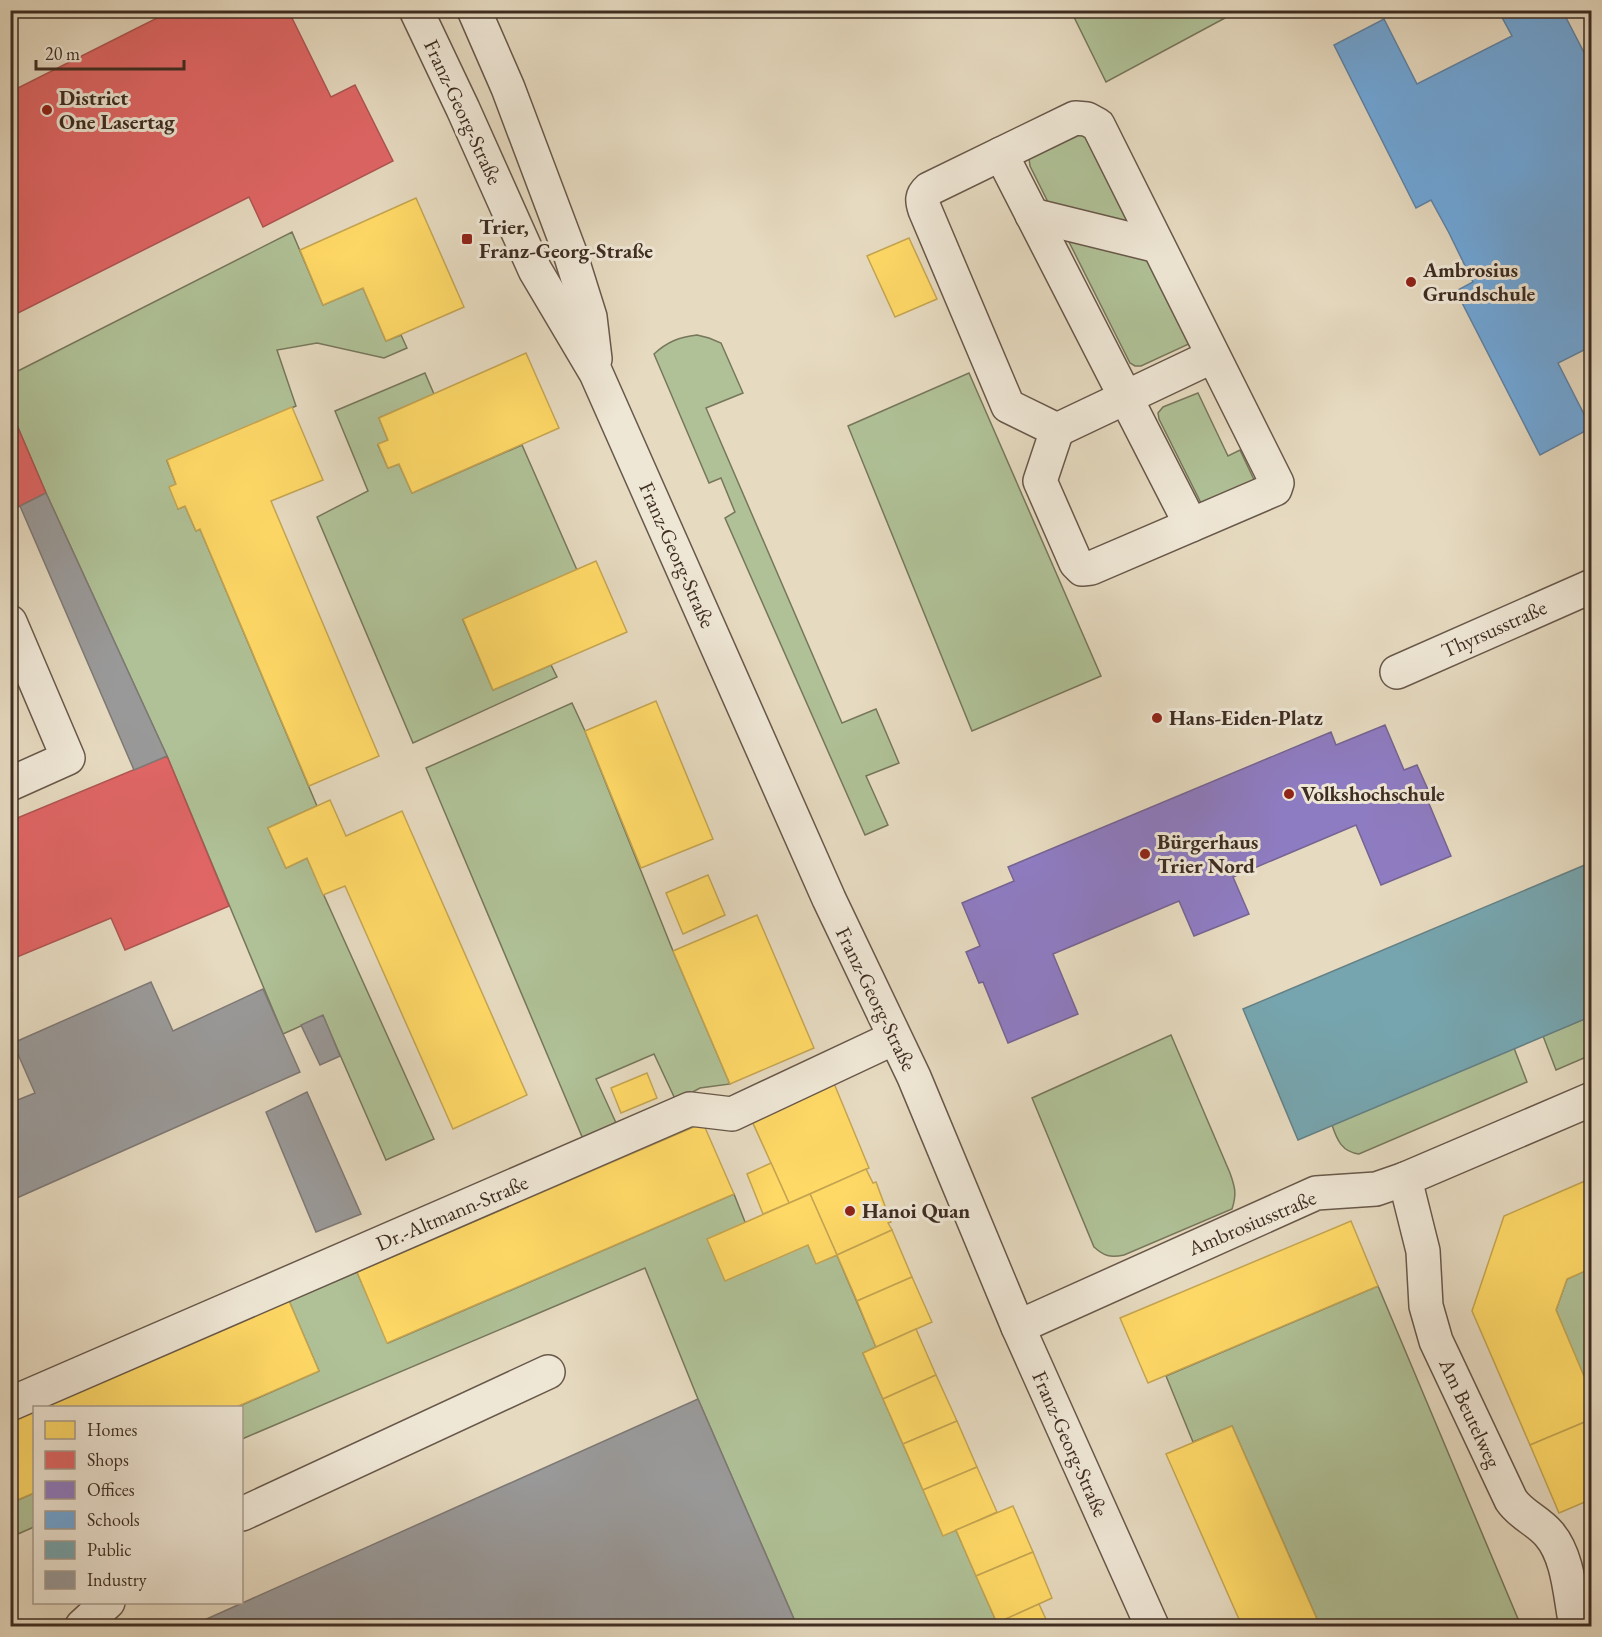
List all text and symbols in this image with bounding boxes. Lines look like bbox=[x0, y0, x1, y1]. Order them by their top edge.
scale bar bbox=[36, 33, 184, 71]
street label: Franz-Georg-Straße bbox=[418, 35, 509, 189]
text: 20 m bbox=[45, 42, 80, 65]
place label: District One Lasertag bbox=[59, 84, 175, 135]
marker: District One Lasertag bbox=[40, 103, 54, 117]
place label: Trier, Franz-Georg-Straße bbox=[479, 213, 653, 264]
marker: Trier, Franz-Georg-Straße bbox=[460, 232, 474, 246]
place label: Ambrosius Grundschule bbox=[1422, 256, 1536, 307]
marker: Ambrosius Grundschule bbox=[1404, 275, 1418, 289]
street label: Franz-Georg-Straße bbox=[633, 478, 722, 632]
street label: Thyrsusstraße bbox=[1437, 593, 1551, 664]
place label: Hans-Eiden-Platz bbox=[1169, 704, 1323, 731]
marker: Hans-Eiden-Platz bbox=[1150, 711, 1164, 725]
place label: Volkshochschule bbox=[1301, 780, 1445, 807]
marker: Volkshochschule bbox=[1282, 787, 1296, 801]
place label: Bürgerhaus Trier Nord bbox=[1157, 828, 1258, 879]
marker: Bürgerhaus Trier Nord bbox=[1138, 847, 1152, 861]
street label: Franz-Georg-Straße bbox=[830, 922, 923, 1075]
street label: Dr.-Altmann-Straße bbox=[372, 1168, 532, 1257]
street label: Ambrosiusstraße bbox=[1183, 1183, 1320, 1262]
place label: Hanoi Quan bbox=[862, 1197, 970, 1224]
marker: Hanoi Quan bbox=[843, 1204, 857, 1218]
street label: Am Beutelweg bbox=[1433, 1353, 1508, 1473]
street label: Franz-Georg-Straße bbox=[1026, 1367, 1115, 1521]
legend bbox=[33, 1406, 243, 1604]
text: Homes bbox=[87, 1418, 138, 1441]
text: Shops bbox=[87, 1448, 129, 1471]
text: Offices bbox=[87, 1478, 135, 1501]
text: Schools bbox=[87, 1508, 140, 1531]
text: Public bbox=[87, 1538, 131, 1561]
text: Industry bbox=[87, 1568, 147, 1591]

